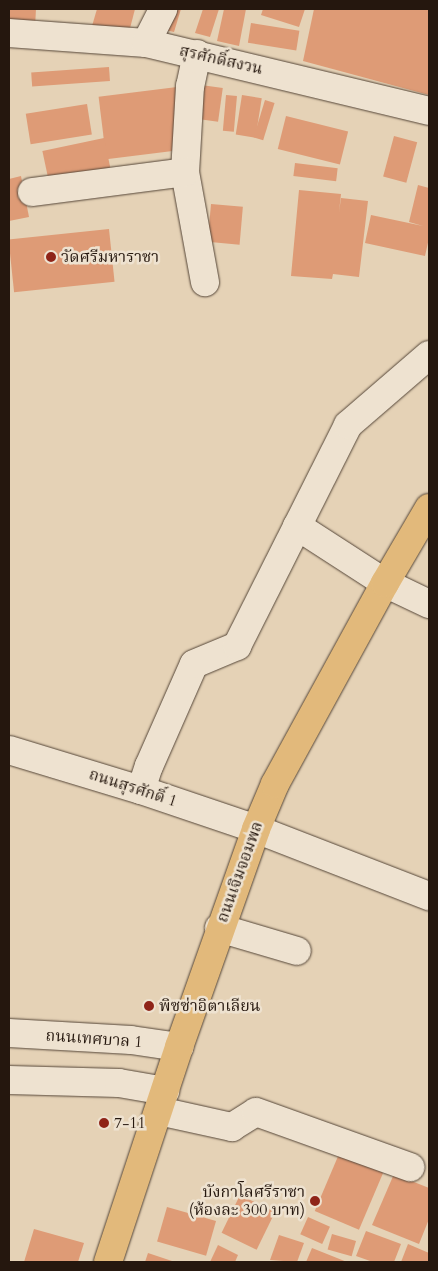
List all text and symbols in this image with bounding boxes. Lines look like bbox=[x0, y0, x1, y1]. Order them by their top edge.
street label: สุรศักดิ์สงวน bbox=[178, 41, 264, 79]
place label: วัดศรีมหาราชา bbox=[61, 247, 159, 267]
marker: วัดศรีมหาราชา bbox=[45, 251, 57, 263]
street label: ถนนสุรศักดิ์ 1 bbox=[86, 765, 180, 811]
street label: ถนนเจิมจอมพล bbox=[213, 819, 267, 925]
place label: พิซซ่าอิตาเลียน bbox=[159, 996, 260, 1016]
marker: พิซซ่าอิตาเลียน bbox=[143, 1000, 155, 1012]
street label: ถนนเทศบาล 1 bbox=[45, 1026, 143, 1052]
place label: 7-11 bbox=[114, 1113, 146, 1133]
marker: 7-11 bbox=[98, 1117, 110, 1129]
place label: บังกาโลศรีราชา (ห้องละ 300 บาท) bbox=[189, 1182, 305, 1220]
marker: บังกาโลศรีราชา (ห้องละ 300 บาท) bbox=[309, 1195, 321, 1207]

